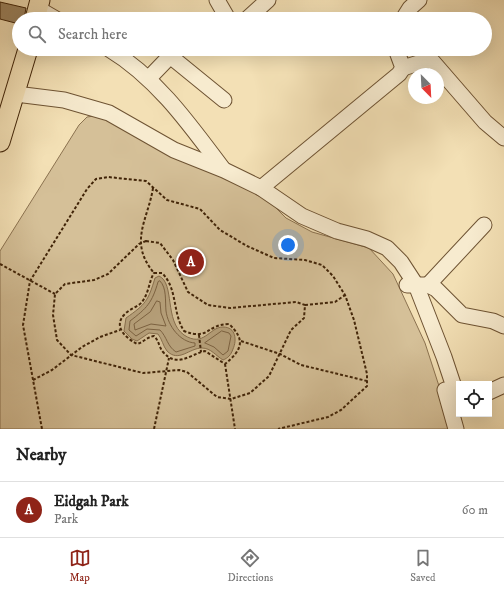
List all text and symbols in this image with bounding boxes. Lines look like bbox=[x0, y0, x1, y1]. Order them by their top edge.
search box bbox=[12, 12, 492, 56]
icon: search bbox=[26, 23, 48, 45]
text: Search here bbox=[58, 25, 127, 44]
north arrow bbox=[408, 68, 444, 104]
your location bbox=[278, 235, 298, 255]
pin: A bbox=[178, 247, 204, 277]
map controls bbox=[456, 381, 492, 417]
button: locate bbox=[456, 381, 492, 417]
text: Nearby bbox=[16, 444, 66, 466]
text: Eidgah Park bbox=[54, 492, 129, 511]
text: A bbox=[25, 502, 33, 518]
text: 60 m bbox=[462, 502, 488, 518]
text: Park bbox=[54, 511, 78, 527]
tab: Map bbox=[69, 547, 91, 585]
tab: Directions bbox=[228, 547, 273, 585]
tab: Saved bbox=[410, 547, 435, 585]

